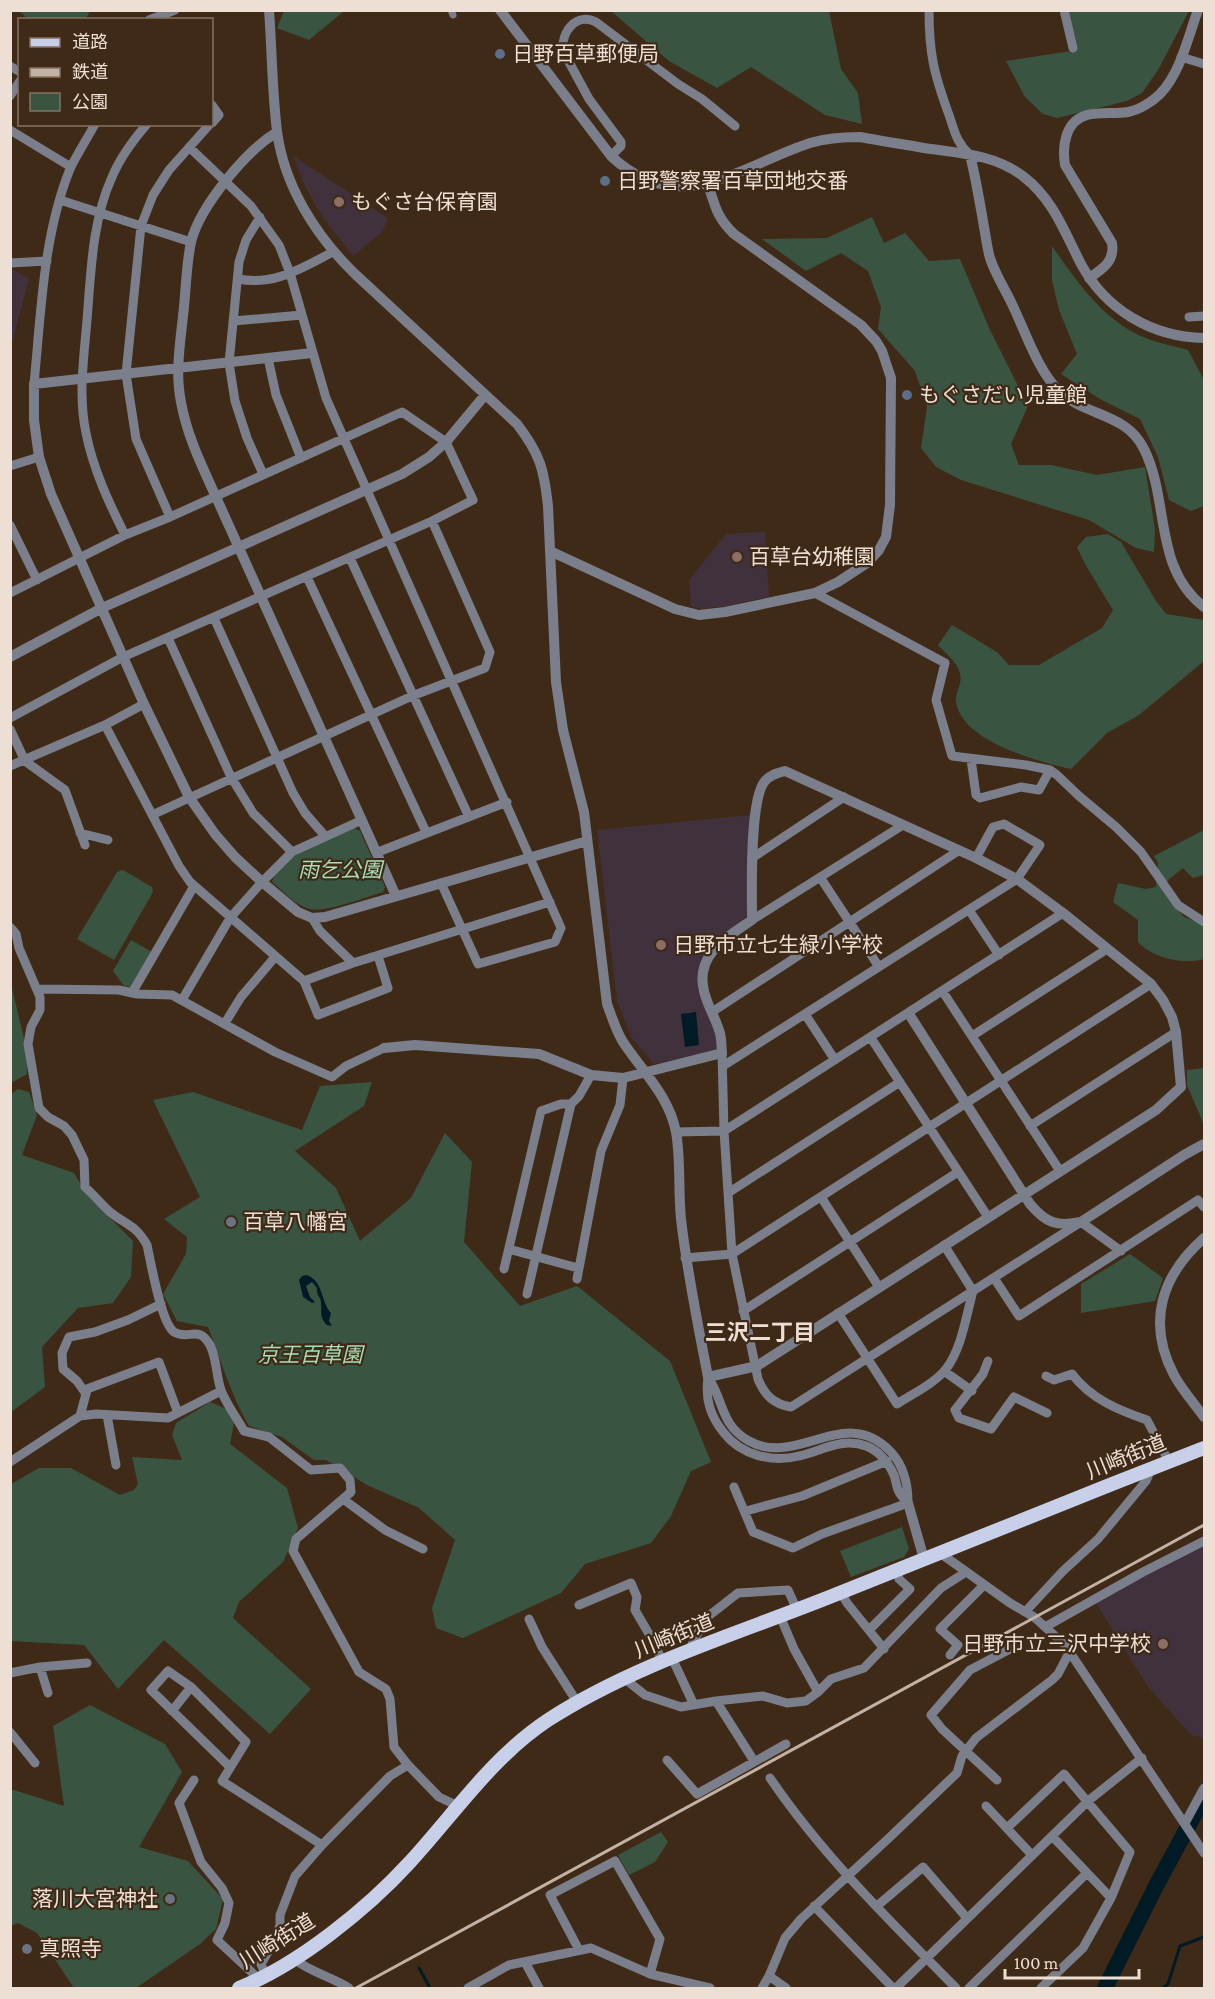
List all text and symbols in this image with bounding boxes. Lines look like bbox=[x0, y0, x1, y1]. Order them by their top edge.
legend bbox=[18, 18, 213, 126]
text: 道路 bbox=[72, 32, 108, 52]
place label: 日野百草郵便局 bbox=[512, 42, 659, 66]
marker: 日野百草郵便局 bbox=[493, 47, 507, 61]
text: 鉄道 bbox=[72, 62, 108, 82]
text: 公園 bbox=[72, 92, 108, 112]
place label: 日野警察署百草団地交番 bbox=[617, 169, 848, 193]
marker: 日野警察署百草団地交番 bbox=[598, 174, 612, 188]
place label: もぐさ台保育園 bbox=[351, 190, 498, 214]
marker: もぐさ台保育園 bbox=[332, 195, 346, 209]
place label: もぐさだい児童館 bbox=[919, 383, 1087, 407]
marker: もぐさだい児童館 bbox=[900, 388, 914, 402]
place label: 百草台幼稚園 bbox=[749, 545, 875, 569]
marker: 百草台幼稚園 bbox=[730, 550, 744, 564]
park label: 雨乞公園 bbox=[298, 858, 385, 882]
place label: 日野市立七生緑小学校 bbox=[673, 933, 883, 957]
marker: 日野市立七生緑小学校 bbox=[654, 938, 668, 952]
place label: 百草八幡宮 bbox=[243, 1210, 348, 1234]
marker: 百草八幡宮 bbox=[224, 1215, 238, 1229]
district label: 三沢二丁目 bbox=[705, 1320, 815, 1345]
park label: 京王百草園 bbox=[258, 1343, 365, 1367]
street label: 川崎街道 bbox=[1083, 1430, 1169, 1484]
street label: 川崎街道 bbox=[631, 1609, 717, 1663]
place label: 日野市立三沢中学校 bbox=[962, 1632, 1151, 1656]
marker: 日野市立三沢中学校 bbox=[1156, 1637, 1170, 1651]
place label: 落川大宮神社 bbox=[32, 1887, 158, 1911]
marker: 落川大宮神社 bbox=[163, 1892, 177, 1906]
street label: 川崎街道 bbox=[235, 1909, 319, 1973]
place label: 真照寺 bbox=[39, 1937, 102, 1961]
marker: 真照寺 bbox=[20, 1942, 34, 1956]
scale bar bbox=[1005, 1942, 1138, 1980]
text: 100 m bbox=[1014, 1953, 1059, 1973]

